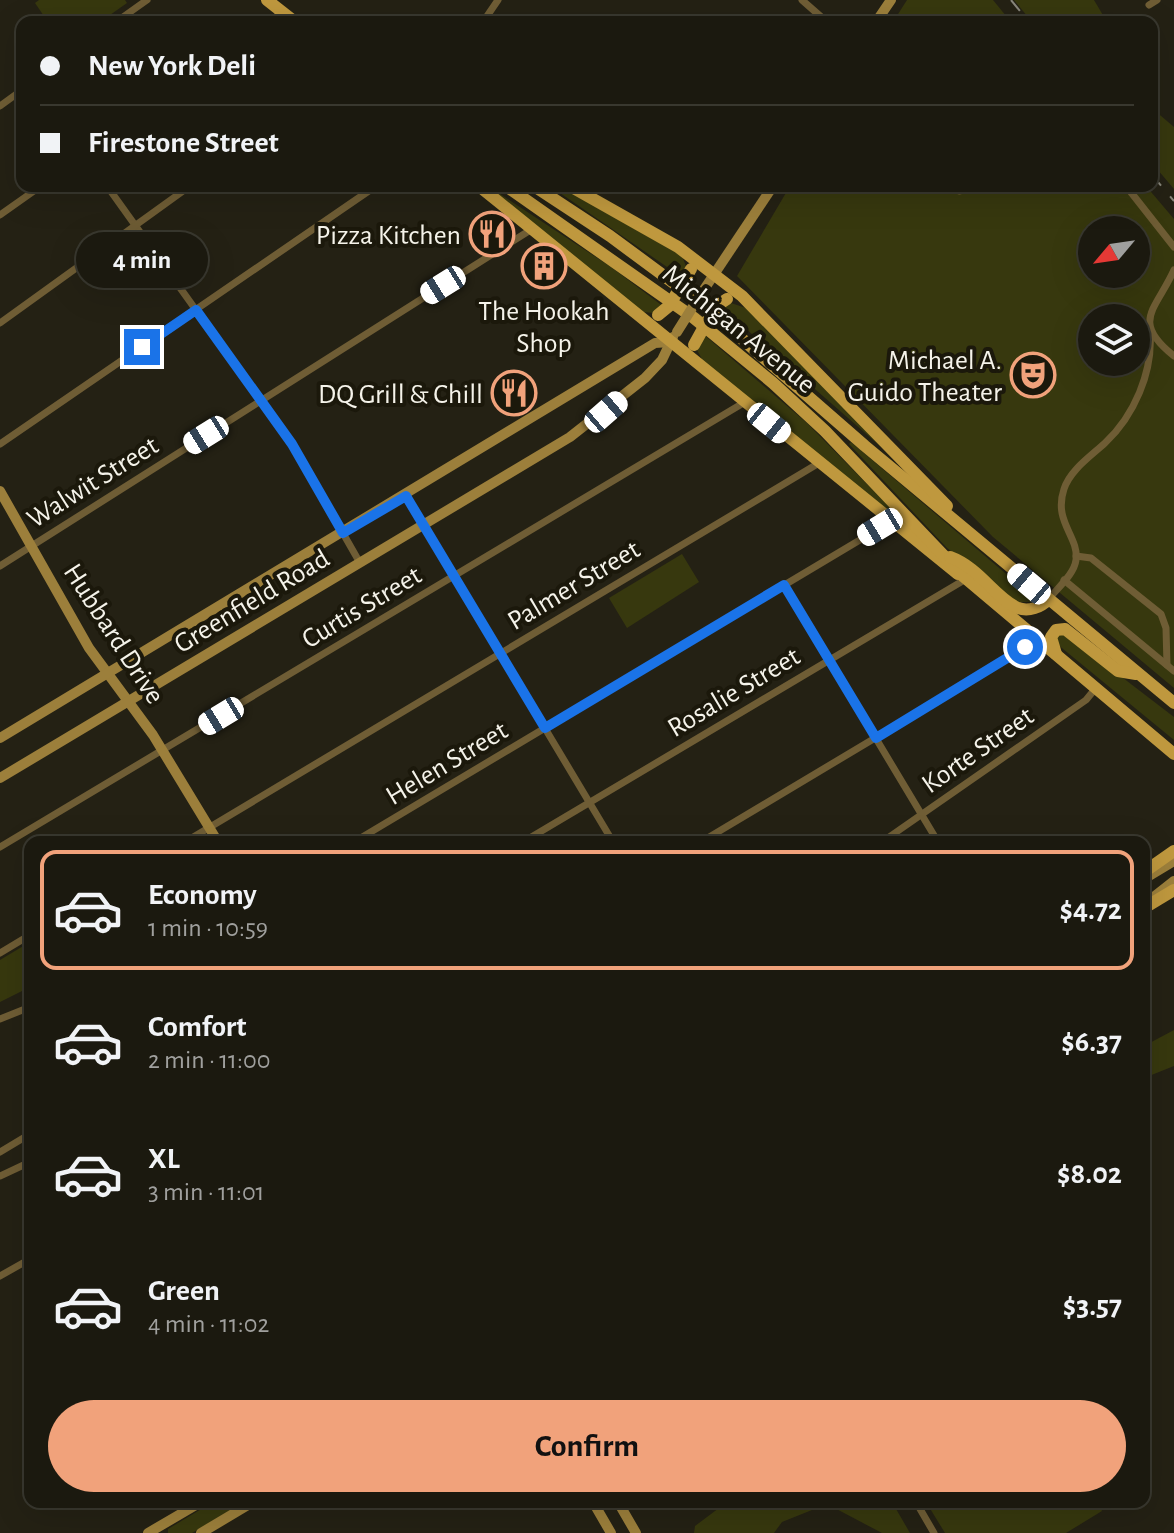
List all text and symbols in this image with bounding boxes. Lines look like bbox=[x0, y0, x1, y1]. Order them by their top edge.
text: New York Deli bbox=[88, 51, 256, 81]
text: Firestone Street bbox=[88, 128, 279, 158]
restaurant icon: Pizza Kitchen bbox=[468, 210, 516, 258]
north arrow bbox=[1078, 216, 1150, 288]
map controls bbox=[1078, 216, 1150, 376]
place label: Pizza Kitchen bbox=[316, 222, 461, 250]
callout: 4 min bbox=[76, 231, 208, 287]
building icon: The Hookah Shop bbox=[520, 242, 568, 290]
text: 4 min bbox=[113, 247, 171, 273]
street label: Michigan Avenue bbox=[657, 260, 820, 399]
car bbox=[416, 262, 470, 308]
place label: The Hookah Shop bbox=[478, 298, 610, 358]
button: layers bbox=[1078, 304, 1150, 376]
route end bbox=[124, 329, 160, 365]
place label: Michael A. Guido Theater bbox=[847, 347, 1002, 407]
theatre icon: Michael A. Guido Theater bbox=[1009, 351, 1057, 399]
restaurant icon: DQ Grill & Chill bbox=[490, 369, 538, 417]
place label: DQ Grill & Chill bbox=[318, 381, 483, 409]
car bbox=[580, 387, 632, 437]
car bbox=[743, 399, 795, 447]
car bbox=[179, 412, 233, 458]
street label: Walwit Street bbox=[23, 431, 163, 534]
car bbox=[853, 504, 907, 550]
street label: Palmer Street bbox=[503, 535, 645, 636]
street label: Greenfield Road bbox=[170, 545, 334, 659]
street label: Hubbard Drive bbox=[58, 559, 169, 709]
car bbox=[1003, 559, 1055, 609]
street label: Curtis Street bbox=[297, 561, 427, 654]
route start bbox=[1007, 629, 1043, 665]
street label: Rosalie Street bbox=[663, 642, 805, 743]
car bbox=[194, 693, 248, 739]
street label: Korte Street bbox=[917, 702, 1039, 799]
street label: Helen Street bbox=[381, 717, 513, 811]
icon: car bbox=[52, 874, 124, 946]
text: Economy bbox=[148, 880, 257, 910]
text: $4.72 bbox=[1059, 895, 1122, 925]
text: 1 min · 10:59 bbox=[148, 915, 268, 941]
icon: car bbox=[52, 1006, 124, 1078]
text: Comfort bbox=[148, 1012, 247, 1042]
text: $6.37 bbox=[1061, 1027, 1122, 1057]
text: 2 min · 11:00 bbox=[148, 1047, 270, 1073]
icon: car bbox=[52, 1138, 124, 1210]
text: XL bbox=[148, 1144, 180, 1174]
text: $8.02 bbox=[1057, 1159, 1122, 1189]
text: 3 min · 11:01 bbox=[148, 1179, 265, 1205]
icon: car bbox=[52, 1270, 124, 1342]
text: Green bbox=[148, 1276, 220, 1306]
text: $3.57 bbox=[1063, 1291, 1122, 1321]
text: 4 min · 11:02 bbox=[148, 1311, 269, 1337]
button: Confirm bbox=[48, 1400, 1126, 1492]

